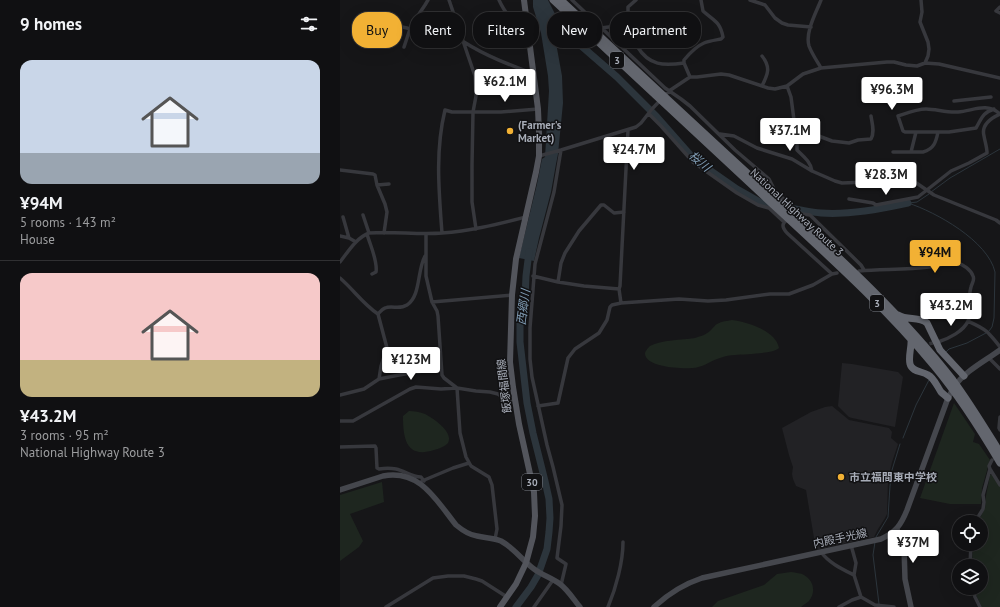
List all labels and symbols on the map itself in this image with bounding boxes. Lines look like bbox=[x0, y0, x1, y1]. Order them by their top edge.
road number: 3 bbox=[610, 52, 624, 68]
pin: ¥62.1M bbox=[472, 69, 538, 103]
pin: ¥96.3M bbox=[859, 77, 925, 111]
place label: (Farmer's Market) bbox=[518, 118, 562, 145]
pin: ¥37.1M bbox=[757, 118, 823, 152]
marker: (Farmer's Market) bbox=[505, 126, 515, 136]
pin: ¥24.7M bbox=[601, 137, 667, 171]
water label: 桜川 bbox=[686, 148, 716, 176]
pin: ¥28.3M bbox=[853, 162, 919, 196]
street label: National Highway Route 3 bbox=[747, 165, 847, 259]
pin: ¥94M bbox=[911, 240, 959, 274]
water label: 西郷川 bbox=[513, 286, 533, 326]
pin: ¥43.2M bbox=[918, 293, 984, 327]
road number: 3 bbox=[870, 295, 884, 311]
pin: ¥123M bbox=[383, 347, 439, 381]
street label: 飯塚福間線 bbox=[494, 358, 514, 414]
place label: 市立福間東中学校 bbox=[849, 470, 937, 484]
marker: 市立福間東中学校 bbox=[836, 472, 846, 482]
road number: 30 bbox=[522, 474, 542, 490]
street label: 内殿手光線 bbox=[812, 525, 868, 551]
pin: ¥37M bbox=[889, 530, 937, 564]

